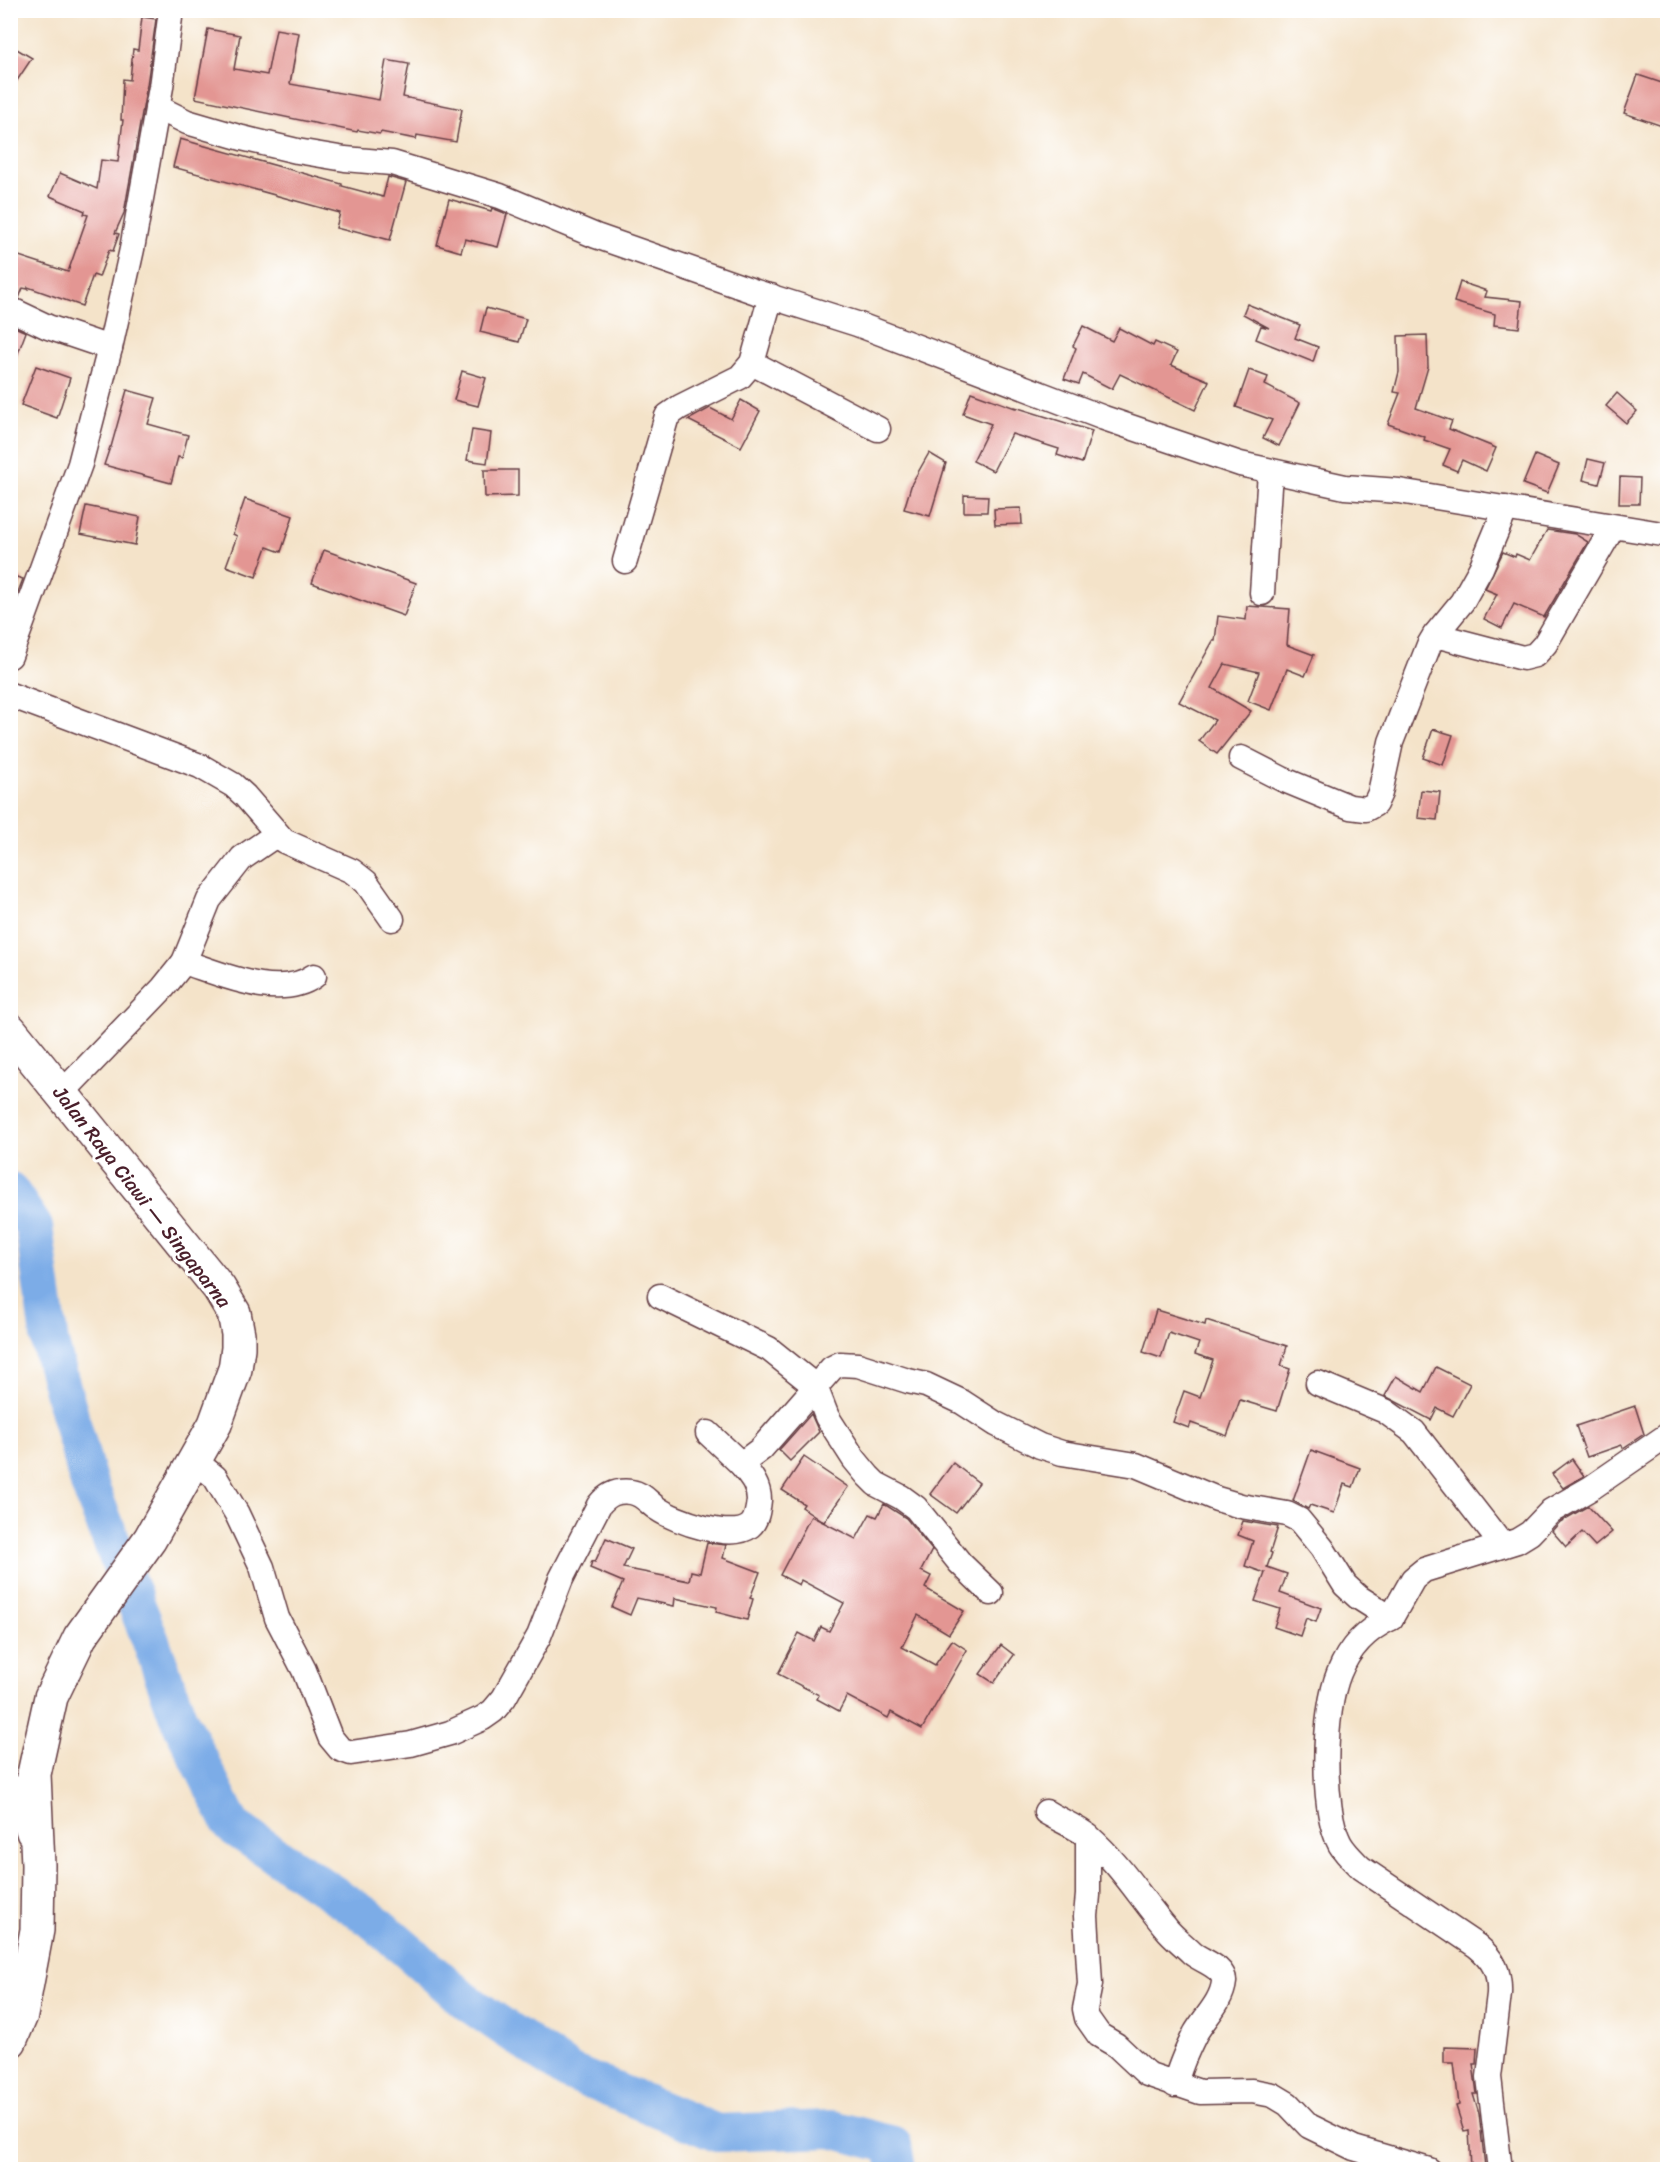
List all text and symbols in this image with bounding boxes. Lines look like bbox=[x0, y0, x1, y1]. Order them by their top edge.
street label: Jalan Raya Ciawi — Singaparna bbox=[43, 1077, 241, 1317]

